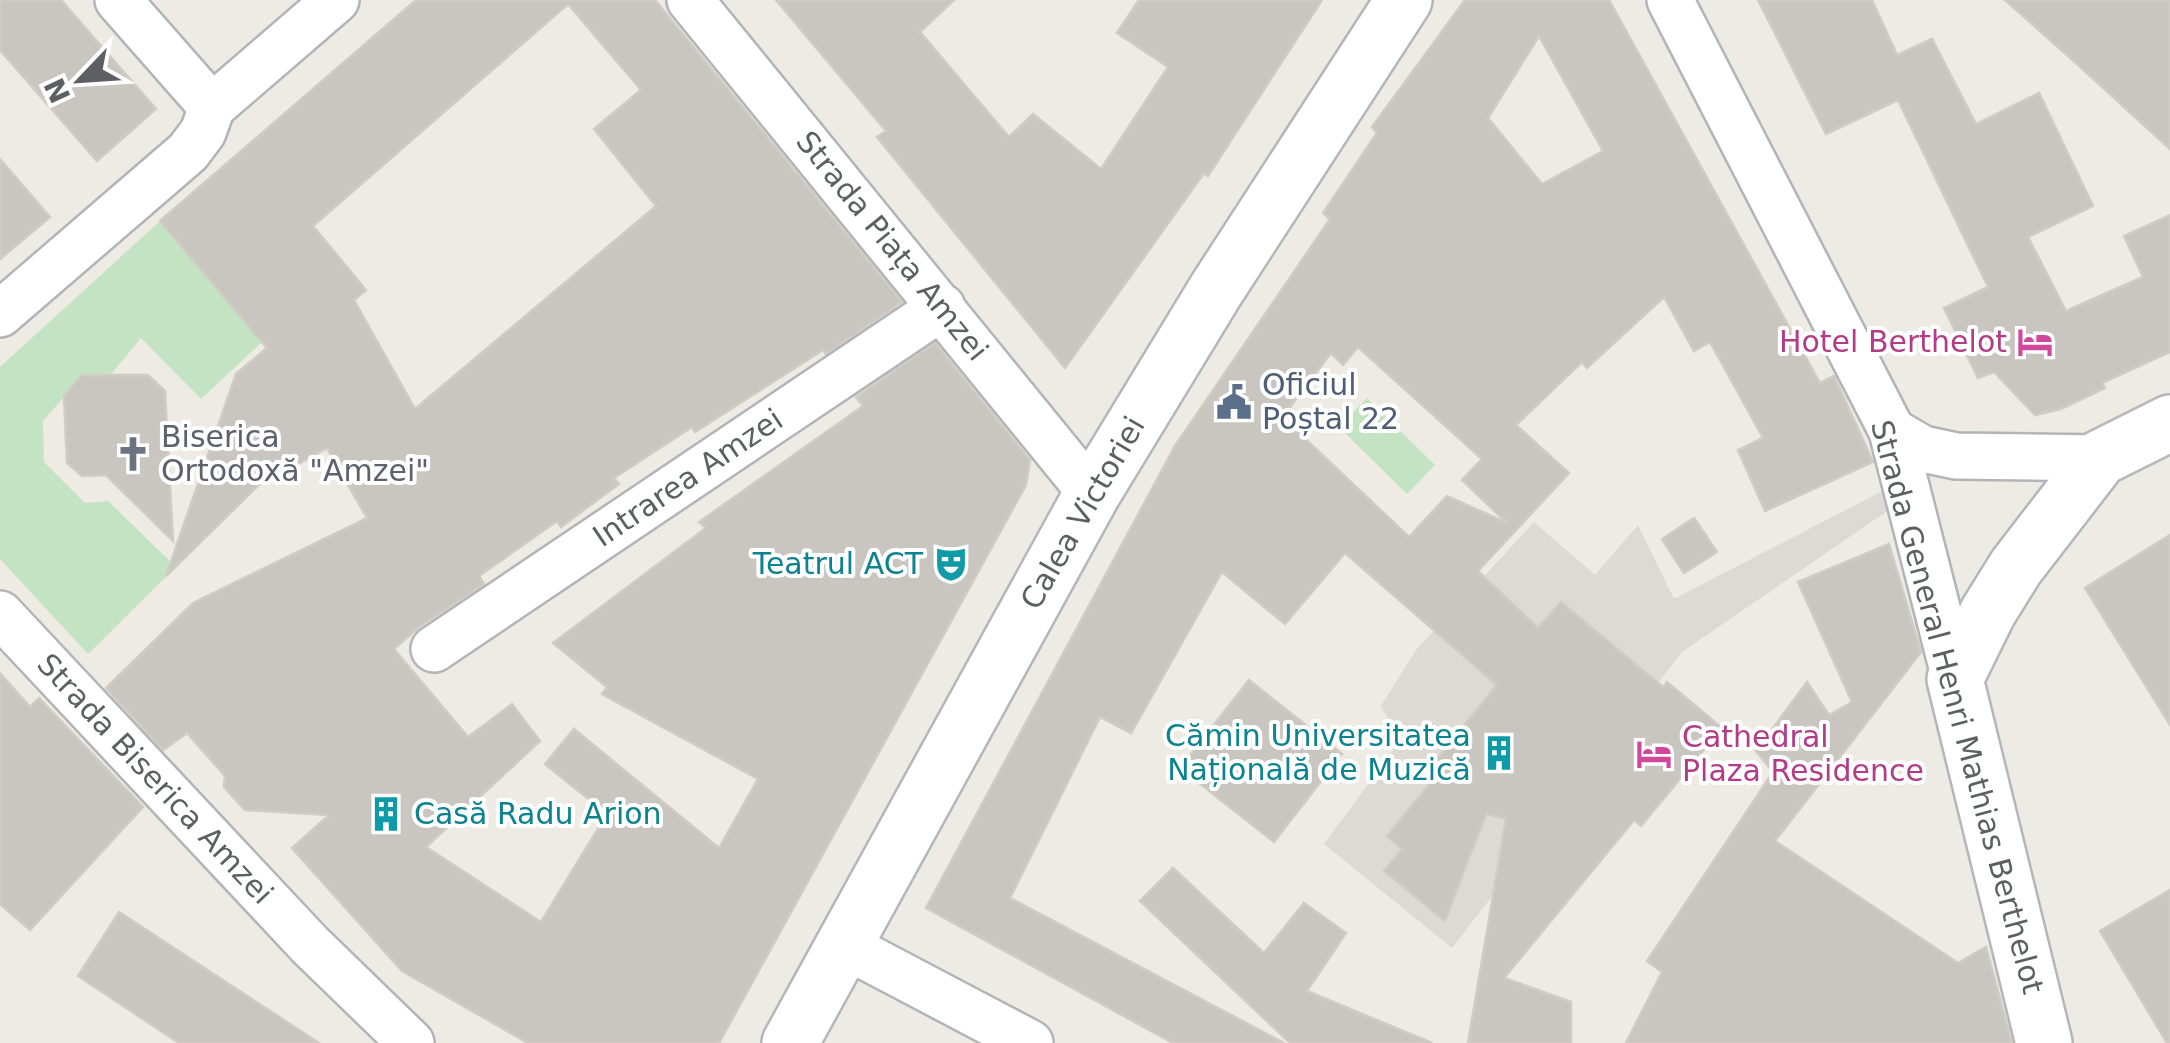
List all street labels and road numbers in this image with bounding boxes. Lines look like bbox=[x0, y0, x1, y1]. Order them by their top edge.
street label: Strada Piața Amzei bbox=[789, 124, 996, 367]
street label: Intrarea Amzei bbox=[586, 401, 789, 554]
street label: Calea Victoriei bbox=[1013, 410, 1152, 615]
street label: Strada General Henri Mathias Berthelot bbox=[1864, 416, 2051, 998]
street label: Strada Biserica Amzei bbox=[30, 646, 280, 911]

